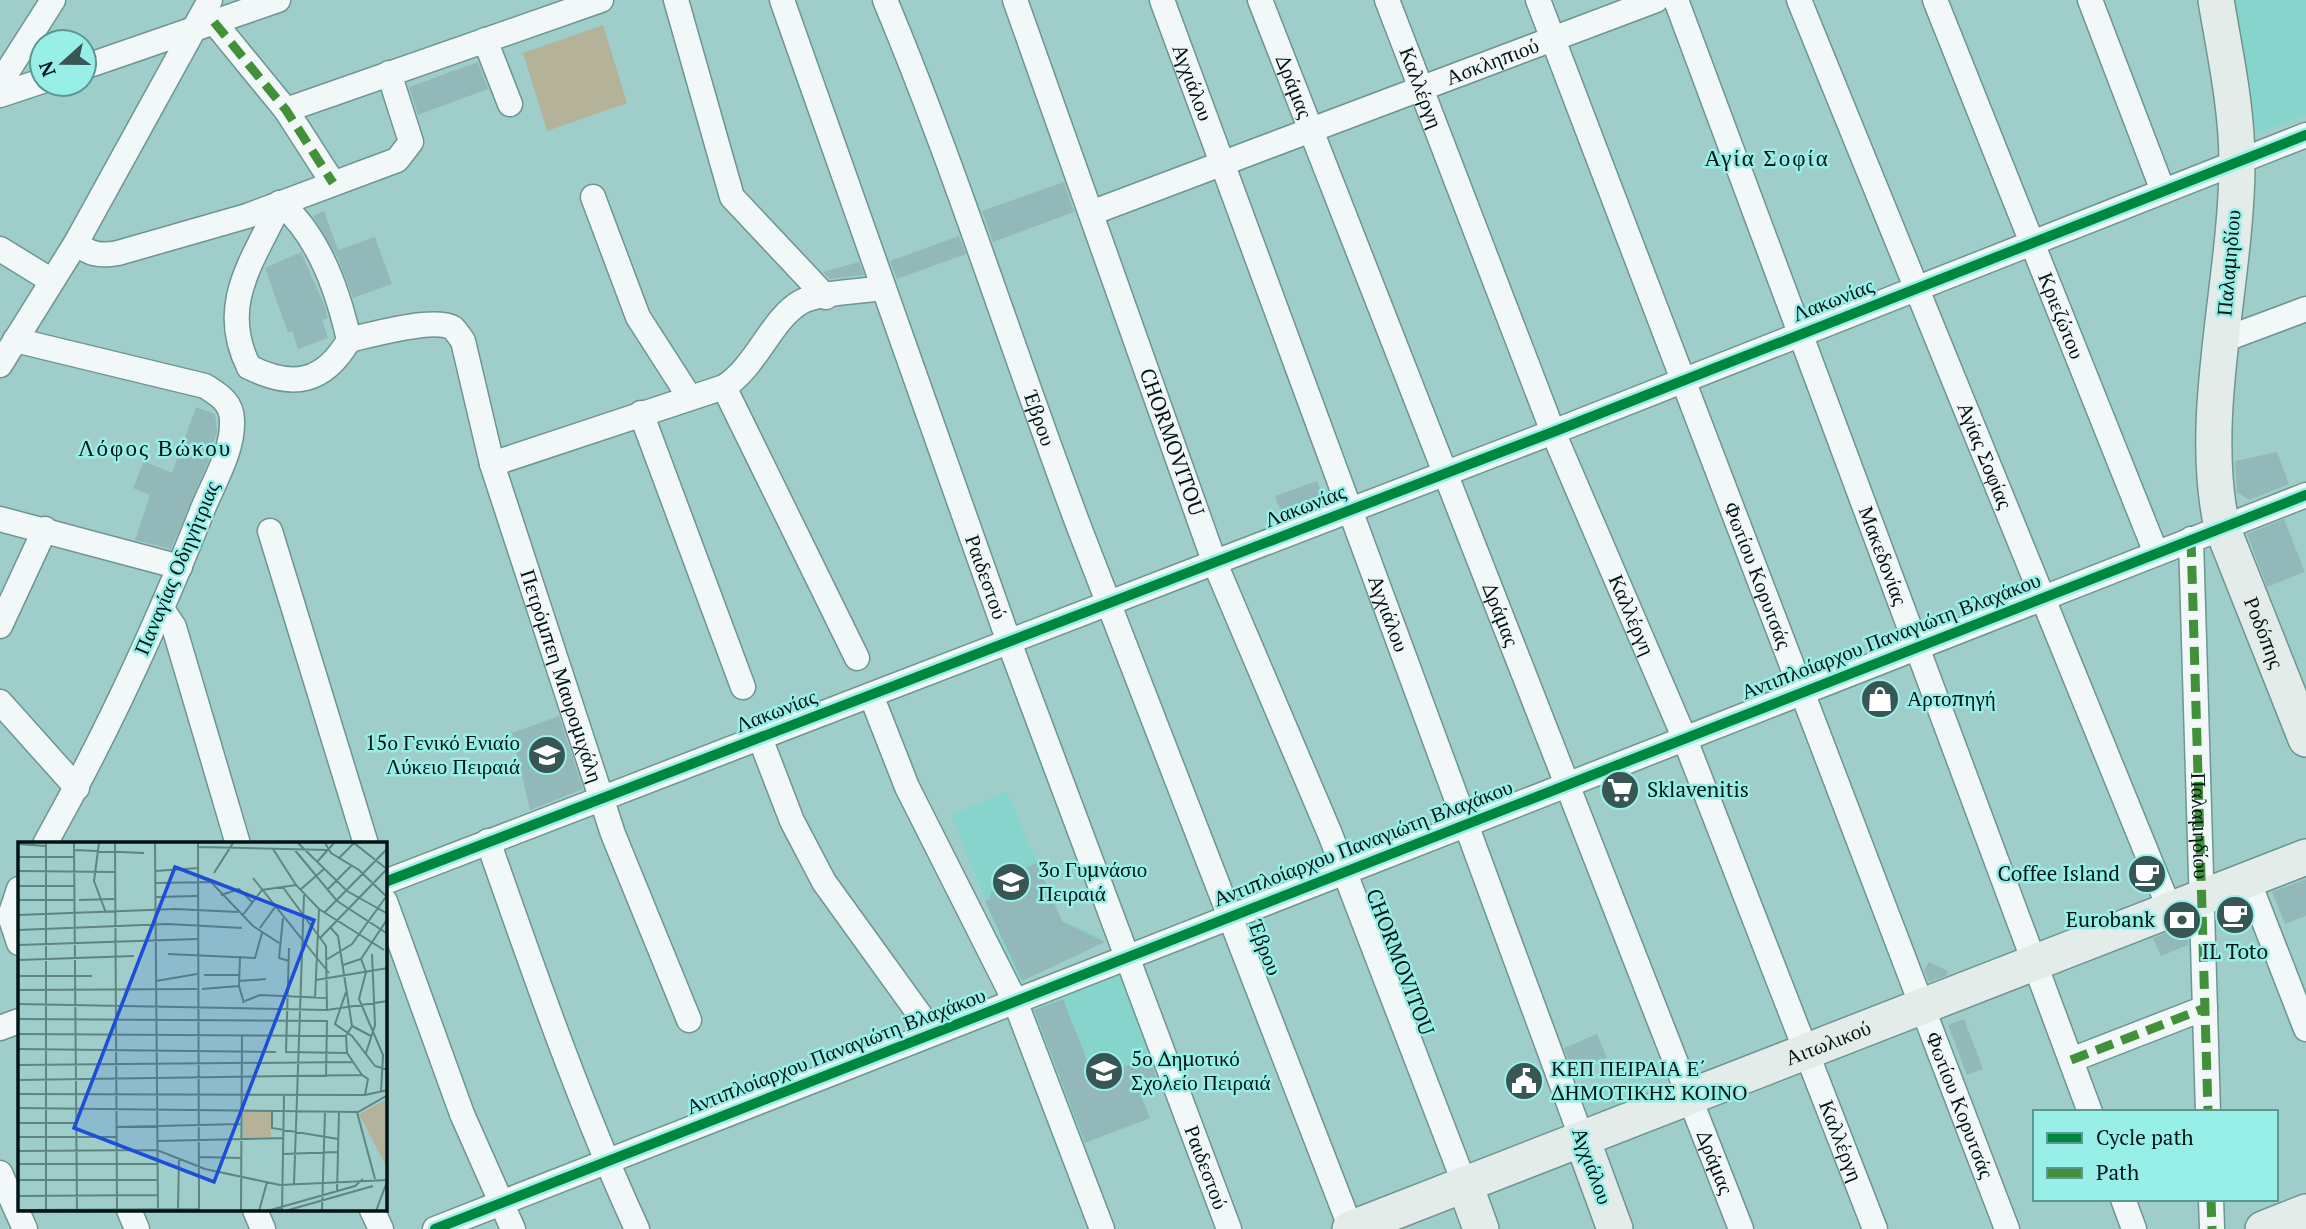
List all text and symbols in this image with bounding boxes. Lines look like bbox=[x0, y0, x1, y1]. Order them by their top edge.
north arrow bbox=[28, 28, 98, 98]
street label: Ασκληπιού bbox=[1441, 30, 1543, 91]
street label: Αγχιάλου bbox=[1166, 40, 1220, 125]
street label: Καλλέργη bbox=[1393, 43, 1450, 132]
street label: Δράμας bbox=[1270, 50, 1320, 123]
text: N bbox=[32, 58, 61, 80]
district label: Αγία Σοφία bbox=[1704, 142, 1830, 173]
street label: Παλαμηδίου bbox=[2209, 208, 2247, 317]
street label: Κριεζώτου bbox=[2032, 268, 2092, 363]
street label: Λακωνίας bbox=[1788, 271, 1878, 327]
street label: CHORMOVITOU bbox=[1134, 364, 1212, 519]
street label: Έβρου bbox=[1017, 386, 1063, 449]
street label: Αγίας Σοφίας bbox=[1951, 398, 2020, 513]
district label: Λόφος Βώκου bbox=[78, 432, 232, 463]
street label: Παναγίας Οδηγήτριας bbox=[127, 476, 226, 659]
street label: Λακωνίας bbox=[1260, 477, 1350, 533]
street label: Φωτίου Κορυτσάς bbox=[1718, 498, 1800, 653]
street label: Μακεδονίας bbox=[1853, 502, 1915, 610]
street label: Ραιδεστού bbox=[959, 531, 1015, 623]
street label: Πετρόμπεη Μαυρομιχάλη bbox=[514, 565, 610, 786]
street label: Αντιπλοίαρχου Παναγιώτη Βλαχάκου bbox=[1737, 565, 2044, 705]
street label: Καλλέργη bbox=[1603, 570, 1662, 659]
street label: Αγχιάλου bbox=[1362, 571, 1416, 656]
street label: Δράμας bbox=[1476, 578, 1527, 651]
street label: Ροδόπης bbox=[2238, 592, 2292, 673]
shop icon: Αρτοπηγή bbox=[1859, 678, 1901, 720]
street label: Λακωνίας bbox=[731, 682, 821, 738]
place label: Αρτοπηγή bbox=[1907, 684, 1996, 712]
place label: 15ο Γενικό Ενιαίο Λύκειο Πειραιά bbox=[365, 728, 520, 780]
school or university icon: 15ο Γενικό Ενιαίο Λύκειο Πειραιά bbox=[526, 734, 568, 776]
supermarket icon: Sklavenitis bbox=[1599, 769, 1641, 811]
street label: Αντιπλοίαρχου Παναγιώτη Βλαχάκου bbox=[1209, 772, 1516, 912]
street label: Παλαμηδίου bbox=[2185, 772, 2216, 880]
place label: Sklavenitis bbox=[1647, 775, 1749, 803]
inset map bbox=[18, 842, 387, 1212]
cafe icon: Coffee Island bbox=[2126, 853, 2168, 895]
place label: 3ο Γυμνάσιο Πειραιά bbox=[1038, 855, 1147, 907]
place label: Coffee Island bbox=[1998, 859, 2120, 887]
school or university icon: 3ο Γυμνάσιο Πειραιά bbox=[990, 861, 1032, 903]
street label: CHORMOVITOU bbox=[1360, 884, 1442, 1039]
cafe icon: IL Toto bbox=[2214, 894, 2256, 936]
bank icon: Eurobank bbox=[2161, 899, 2203, 941]
place label: Eurobank bbox=[2066, 905, 2155, 933]
street label: Έβρου bbox=[1242, 915, 1289, 979]
place label: IL Toto bbox=[2202, 937, 2268, 965]
street label: Αντιπλοίαρχου Παναγιώτη Βλαχάκου bbox=[682, 980, 989, 1120]
street label: Αιτωλικού bbox=[1781, 1013, 1875, 1071]
street label: Φωτίου Κορυτσάς bbox=[1920, 1028, 2002, 1183]
place label: 5ο Δημοτικό Σχολείο Πειραιά bbox=[1131, 1044, 1271, 1096]
school or university icon: 5ο Δημοτικό Σχολείο Πειραιά bbox=[1083, 1050, 1125, 1092]
place label: ΚΕΠ ΠΕΙΡΑΙΑ Ε΄ ΔΗΜΟΤΙΚΗΣ ΚΟΙΝΟ bbox=[1551, 1054, 1747, 1106]
public building icon: ΚΕΠ ΠΕΙΡΑΙΑ Ε΄ ΔΗΜΟΤΙΚΗΣ ΚΟΙΝΟ bbox=[1503, 1060, 1545, 1102]
street label: Καλλέργη bbox=[1813, 1096, 1870, 1185]
legend bbox=[2033, 1110, 2278, 1201]
street label: Ραιδεστού bbox=[1178, 1121, 1235, 1213]
street label: Αγχιάλου bbox=[1566, 1123, 1620, 1208]
text: Cycle path bbox=[2096, 1123, 2194, 1151]
street label: Δράμας bbox=[1691, 1126, 1741, 1198]
text: Path bbox=[2096, 1158, 2139, 1186]

